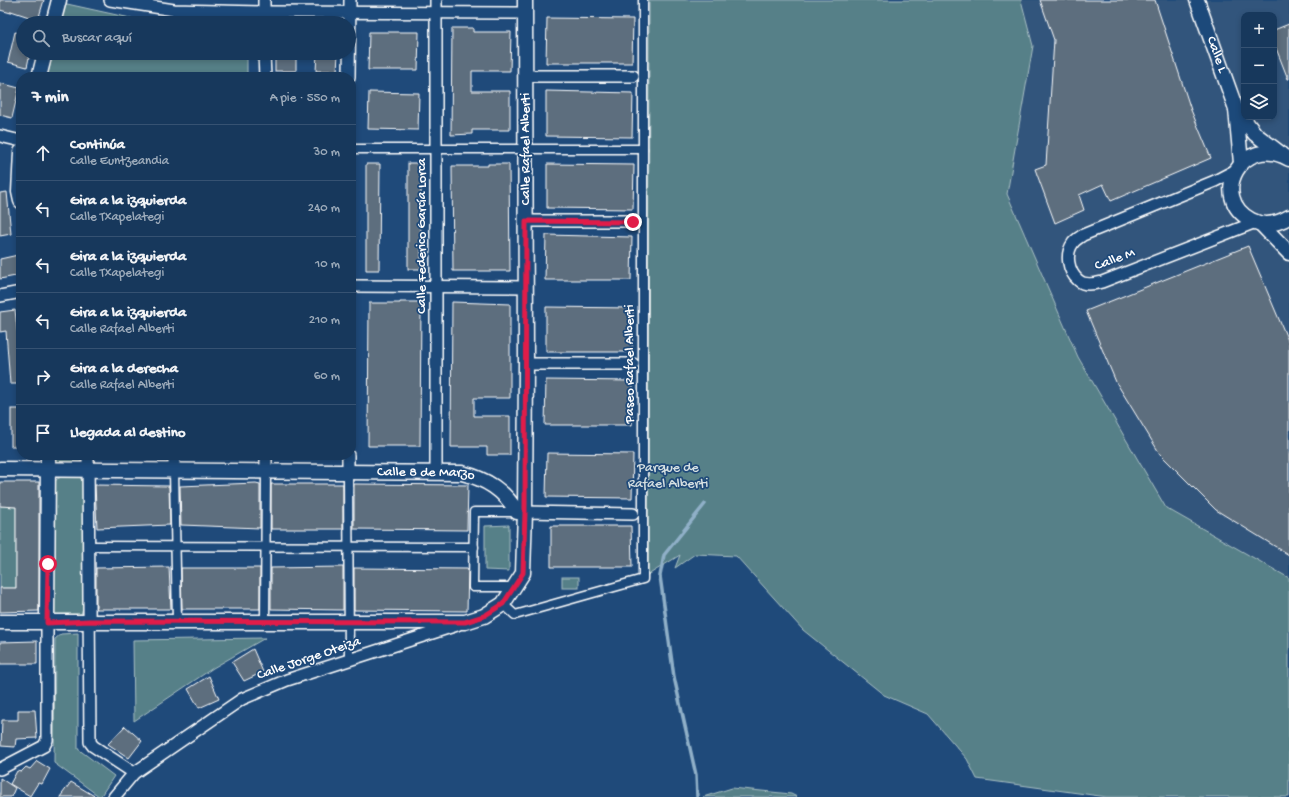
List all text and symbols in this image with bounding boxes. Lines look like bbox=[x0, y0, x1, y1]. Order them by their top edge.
map controls bbox=[1241, 12, 1277, 120]
button: + bbox=[1241, 12, 1277, 48]
search box bbox=[16, 16, 356, 60]
icon: search bbox=[30, 27, 52, 49]
text: Buscar aquí bbox=[62, 29, 132, 47]
street label: Calle L bbox=[1202, 34, 1231, 76]
button: − bbox=[1241, 48, 1277, 84]
button: layers bbox=[1241, 84, 1277, 120]
text: 7 min bbox=[32, 88, 69, 108]
text: A pie · 550 m bbox=[270, 91, 340, 106]
street label: Calle Rafael Alberti bbox=[518, 93, 535, 205]
text: Continúa bbox=[70, 136, 125, 154]
icon: ahead bbox=[32, 142, 54, 164]
text: 30 m bbox=[314, 145, 340, 160]
text: Calle Euntzeandia bbox=[70, 154, 169, 169]
street label: Calle Federico García Lorca bbox=[414, 157, 431, 314]
text: Gira a la izquierda bbox=[70, 192, 186, 210]
icon: left bbox=[32, 198, 54, 220]
text: 240 m bbox=[308, 201, 340, 216]
text: Calle Txapelategi bbox=[70, 210, 164, 225]
route end bbox=[624, 213, 642, 231]
street label: Calle M bbox=[1092, 245, 1138, 275]
text: Gira a la izquierda bbox=[70, 248, 186, 266]
icon: left bbox=[32, 254, 54, 276]
text: 10 m bbox=[315, 257, 340, 272]
text: Calle Txapelategi bbox=[70, 266, 164, 281]
text: Gira a la izquierda bbox=[70, 304, 186, 322]
street label: Paseo Rafael Alberti bbox=[622, 305, 639, 424]
icon: left bbox=[32, 310, 54, 332]
text: 210 m bbox=[309, 313, 340, 328]
text: Calle Rafael Alberti bbox=[70, 322, 174, 337]
text: Gira a la derecha bbox=[70, 360, 178, 378]
icon: right bbox=[32, 366, 54, 388]
text: 60 m bbox=[314, 369, 340, 384]
text: Calle Rafael Alberti bbox=[70, 378, 174, 393]
icon: arrive bbox=[32, 422, 54, 444]
text: Llegada al destino bbox=[70, 424, 186, 442]
park label: Parque de Rafael Alberti bbox=[628, 460, 708, 493]
street label: Calle 8 de Marzo bbox=[377, 464, 477, 485]
route start bbox=[39, 555, 57, 573]
street label: Calle Jorge Oteiza bbox=[255, 633, 364, 685]

